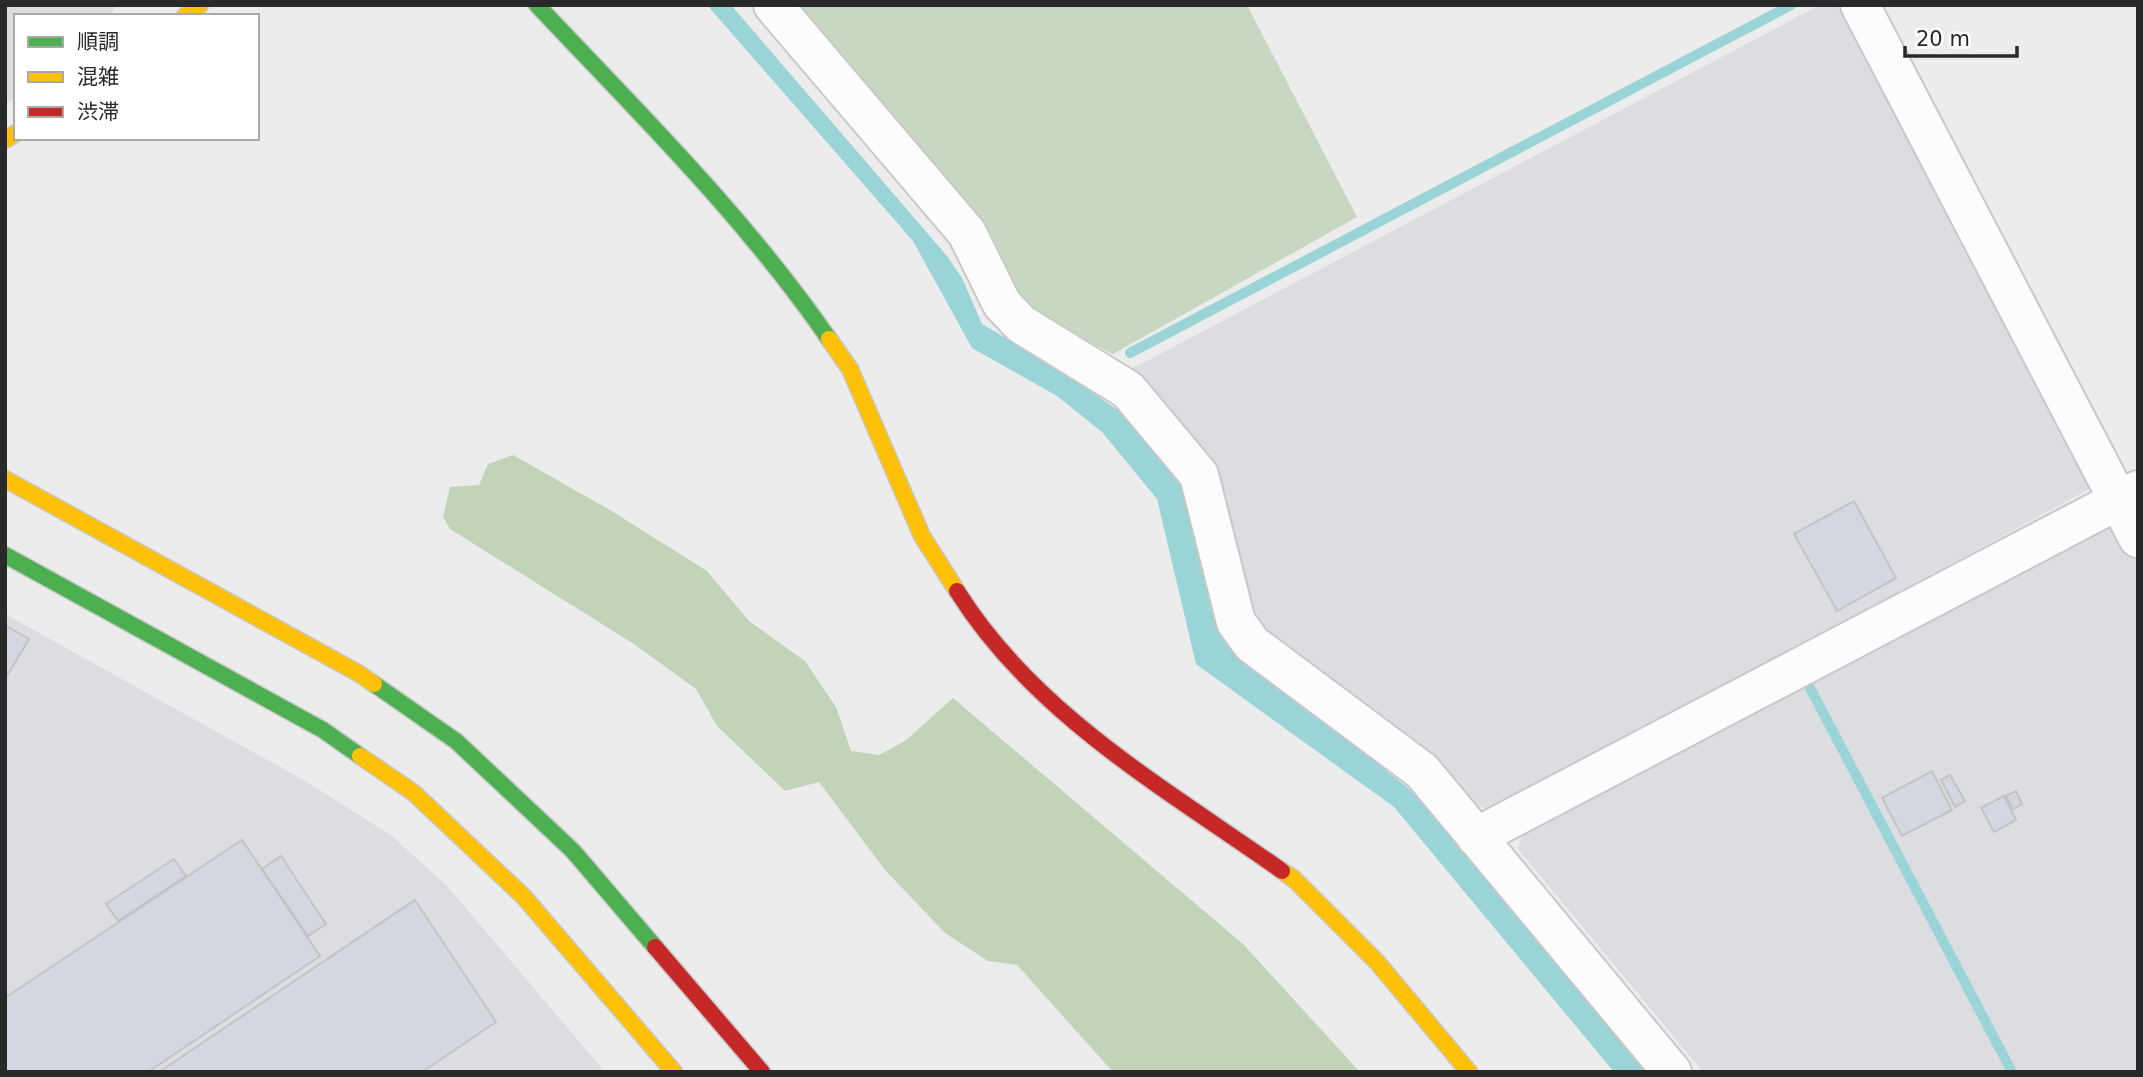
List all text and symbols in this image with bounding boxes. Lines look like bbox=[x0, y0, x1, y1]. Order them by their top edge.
legend bbox=[14, 14, 259, 140]
scale bar bbox=[1905, 14, 2017, 58]
text: 20 m bbox=[1916, 27, 1970, 51]
text: 順調 bbox=[77, 30, 119, 54]
text: 混雑 bbox=[77, 65, 119, 89]
text: 渋滞 bbox=[77, 100, 119, 124]

